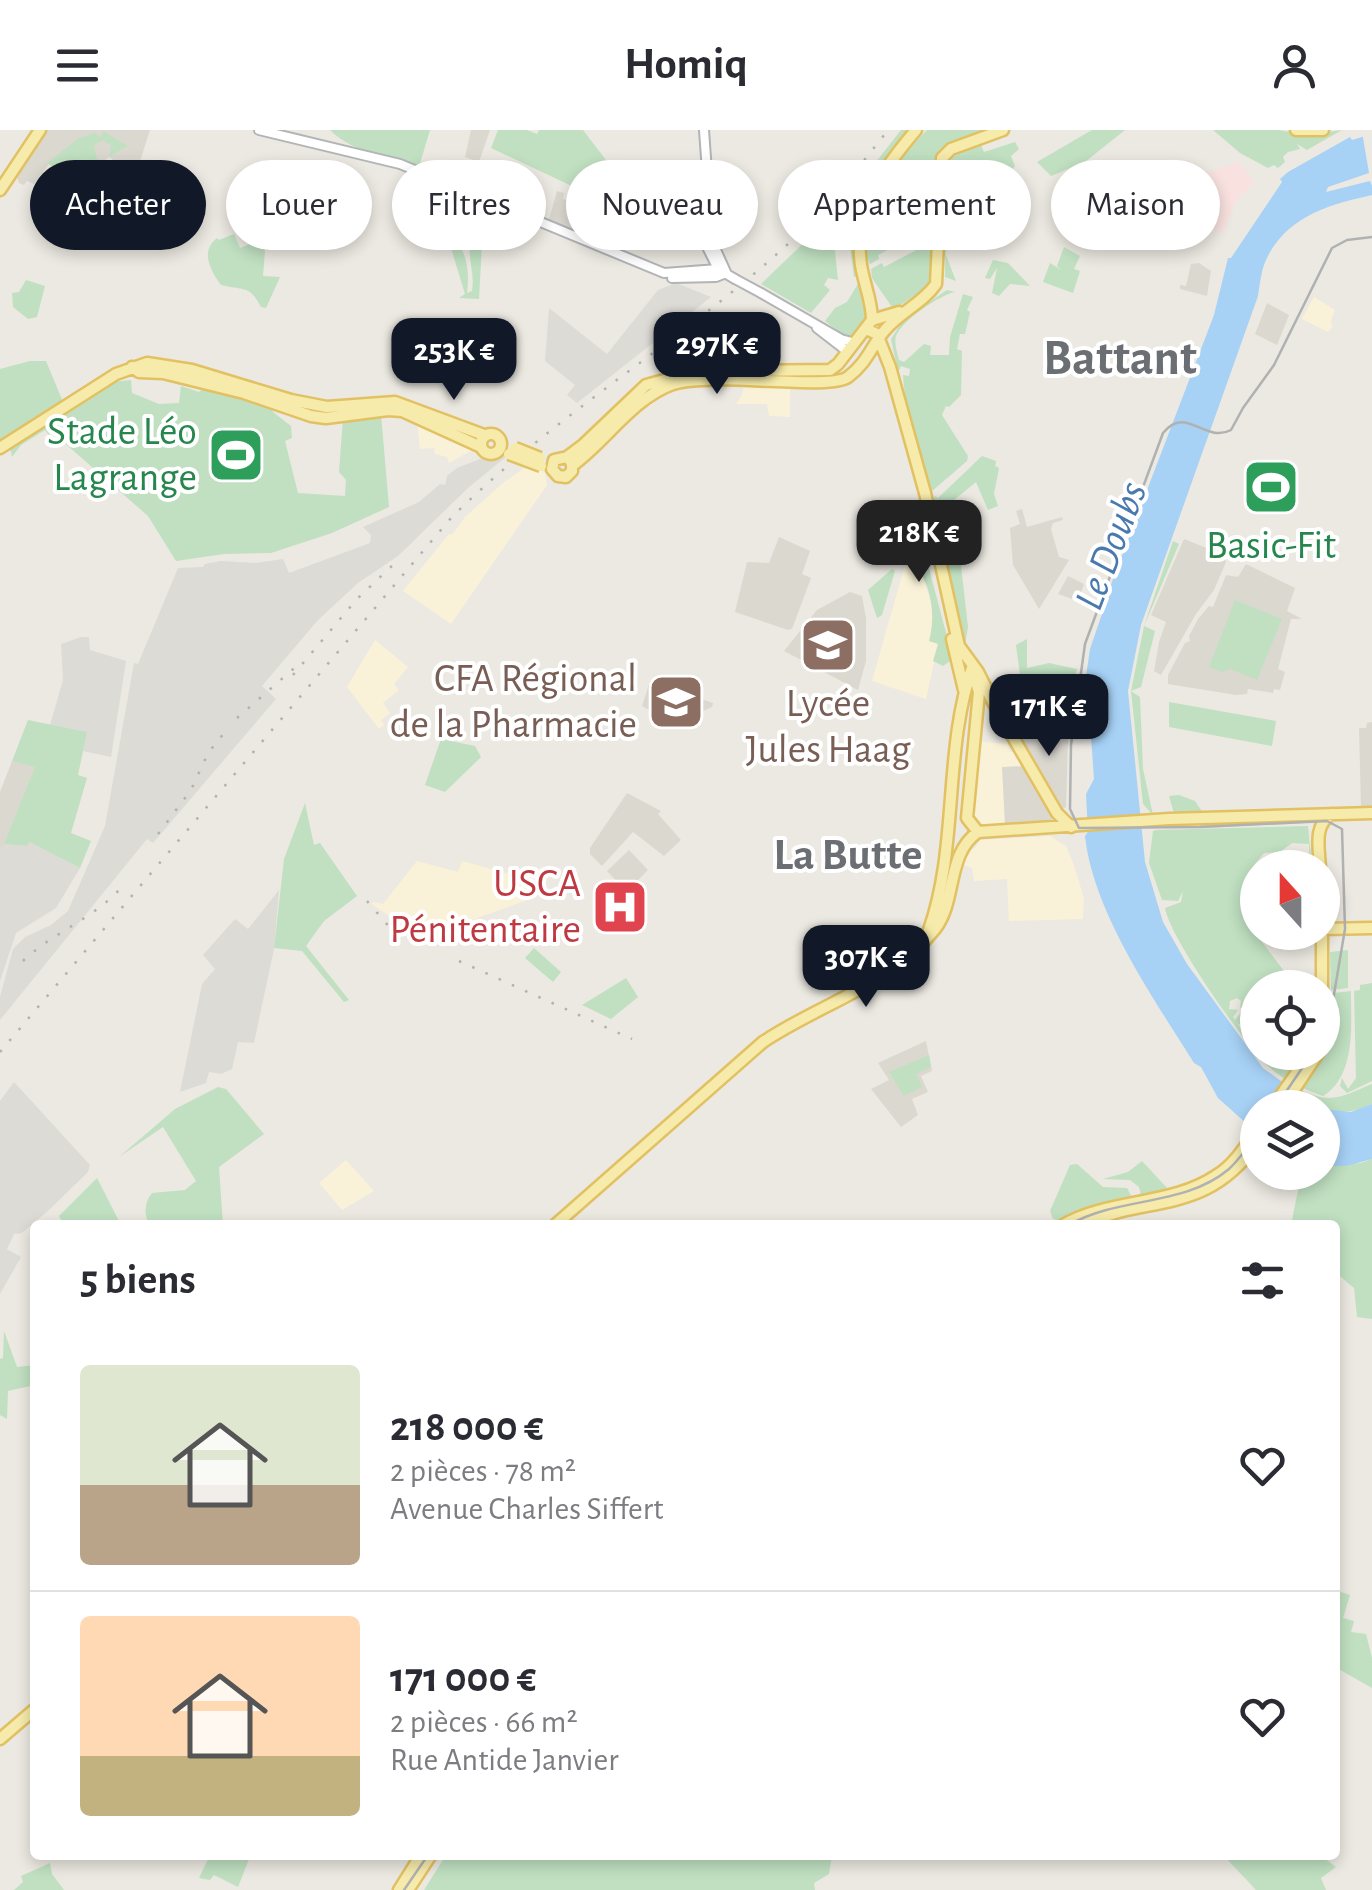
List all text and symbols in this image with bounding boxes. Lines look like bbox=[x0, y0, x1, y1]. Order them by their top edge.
icon: menu bbox=[50, 38, 105, 93]
icon: person bbox=[1267, 38, 1322, 93]
text: Homiq bbox=[624, 42, 748, 87]
chip: Acheter bbox=[30, 160, 206, 250]
chip: Louer bbox=[226, 160, 372, 250]
chip: Filtres bbox=[392, 160, 546, 250]
chip: Nouveau bbox=[566, 160, 758, 250]
chip: Appartement bbox=[778, 160, 1031, 250]
chip: Maison bbox=[1051, 160, 1220, 250]
pin: 297K € bbox=[636, 312, 798, 397]
pin: 253K € bbox=[373, 318, 535, 403]
text: 297K € bbox=[676, 328, 758, 360]
text: 253K € bbox=[413, 334, 495, 366]
district label: Battant bbox=[1043, 334, 1197, 384]
place label: Stade Léo Lagrange bbox=[47, 412, 197, 498]
sports icon: Stade Léo Lagrange bbox=[206, 425, 266, 485]
sports icon: Basic-Fit bbox=[1241, 457, 1301, 517]
water label: Le Doubs bbox=[1068, 476, 1154, 616]
pin: 218K € bbox=[838, 500, 1000, 585]
text: 218K € bbox=[879, 516, 959, 548]
place label: Basic-Fit bbox=[1206, 526, 1336, 566]
school or university icon: Lycée Jules Haag bbox=[798, 615, 858, 675]
place label: CFA Régional de la Pharmacie bbox=[390, 659, 637, 745]
school or university icon: CFA Régional de la Pharmacie bbox=[646, 672, 706, 732]
pin: 171K € bbox=[968, 674, 1130, 759]
place label: Lycée Jules Haag bbox=[745, 684, 911, 770]
text: 171K € bbox=[1011, 690, 1087, 722]
district label: La Butte bbox=[774, 833, 922, 878]
north arrow bbox=[1240, 850, 1340, 950]
map controls bbox=[1240, 850, 1340, 1190]
place label: USCA Pénitentaire bbox=[390, 864, 581, 950]
hospital icon: USCA Pénitentaire bbox=[590, 877, 650, 937]
pin: 307K € bbox=[785, 925, 947, 1010]
text: 307K € bbox=[825, 941, 907, 973]
button: locate bbox=[1240, 970, 1340, 1070]
button: layers bbox=[1240, 1090, 1340, 1190]
icon: filters bbox=[1235, 1253, 1290, 1308]
text: 5 biens bbox=[80, 1259, 196, 1301]
icon: home bbox=[160, 1405, 280, 1525]
text: 218 000 € bbox=[390, 1406, 544, 1448]
icon: heart bbox=[1235, 1438, 1290, 1493]
text: 2 pièces · 78 m² bbox=[390, 1455, 576, 1487]
text: Avenue Charles Siffert bbox=[390, 1493, 663, 1525]
icon: home bbox=[160, 1656, 280, 1776]
text: 171 000 € bbox=[390, 1657, 536, 1699]
icon: heart bbox=[1235, 1689, 1290, 1744]
text: 2 pièces · 66 m² bbox=[390, 1706, 578, 1738]
text: Rue Antide Janvier bbox=[390, 1744, 619, 1776]

